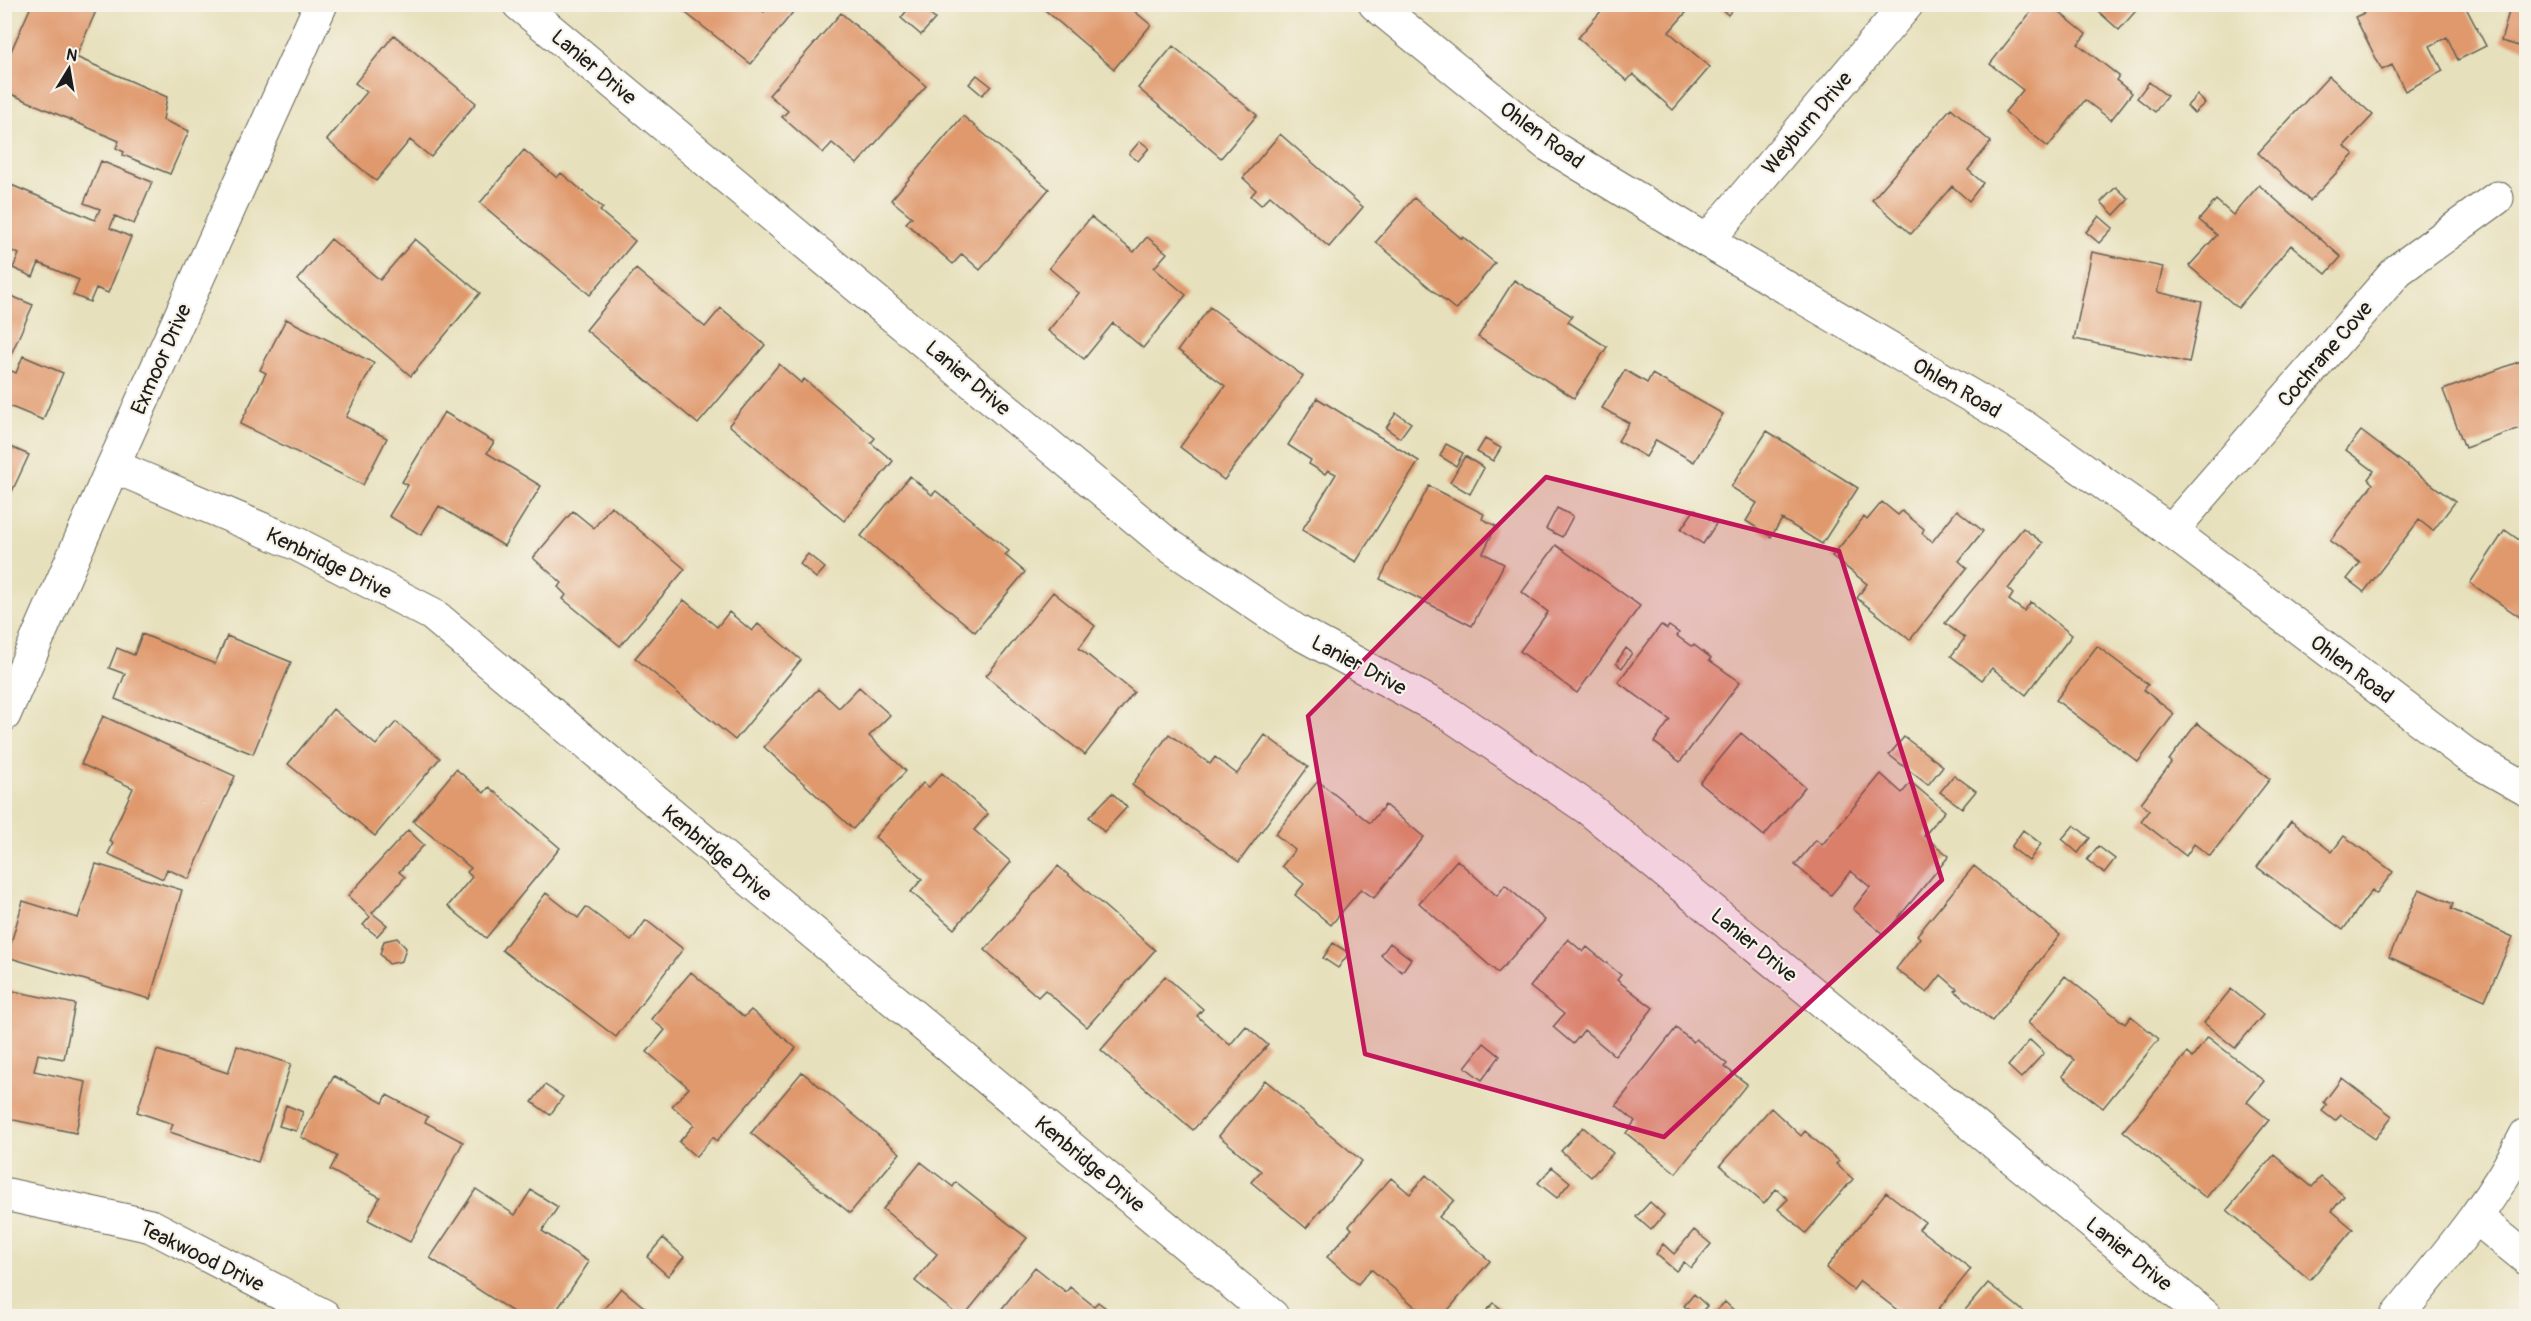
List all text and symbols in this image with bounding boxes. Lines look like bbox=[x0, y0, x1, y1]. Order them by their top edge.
street label: Lanier Drive bbox=[545, 24, 643, 112]
north arrow bbox=[39, 39, 99, 99]
text: N bbox=[64, 44, 79, 66]
street label: Weyburn Drive bbox=[1756, 66, 1859, 181]
street label: Ohlen Road bbox=[1494, 96, 1589, 175]
street label: Cochrane Cove bbox=[2272, 295, 2379, 413]
street label: Exmoor Drive bbox=[125, 299, 198, 419]
street label: Lanier Drive bbox=[919, 335, 1017, 423]
street label: Ohlen Road bbox=[1908, 352, 2006, 425]
street label: Kenbridge Drive bbox=[262, 521, 397, 606]
street label: Lanier Drive bbox=[1307, 629, 1412, 702]
street label: Ohlen Road bbox=[2304, 629, 2399, 710]
street label: Kenbridge Drive bbox=[656, 799, 778, 908]
street label: Lanier Drive bbox=[1705, 902, 1803, 989]
street label: Kenbridge Drive bbox=[1029, 1110, 1151, 1219]
street label: Lanier Drive bbox=[2080, 1211, 2178, 1298]
street label: Teakwood Drive bbox=[135, 1215, 269, 1299]

